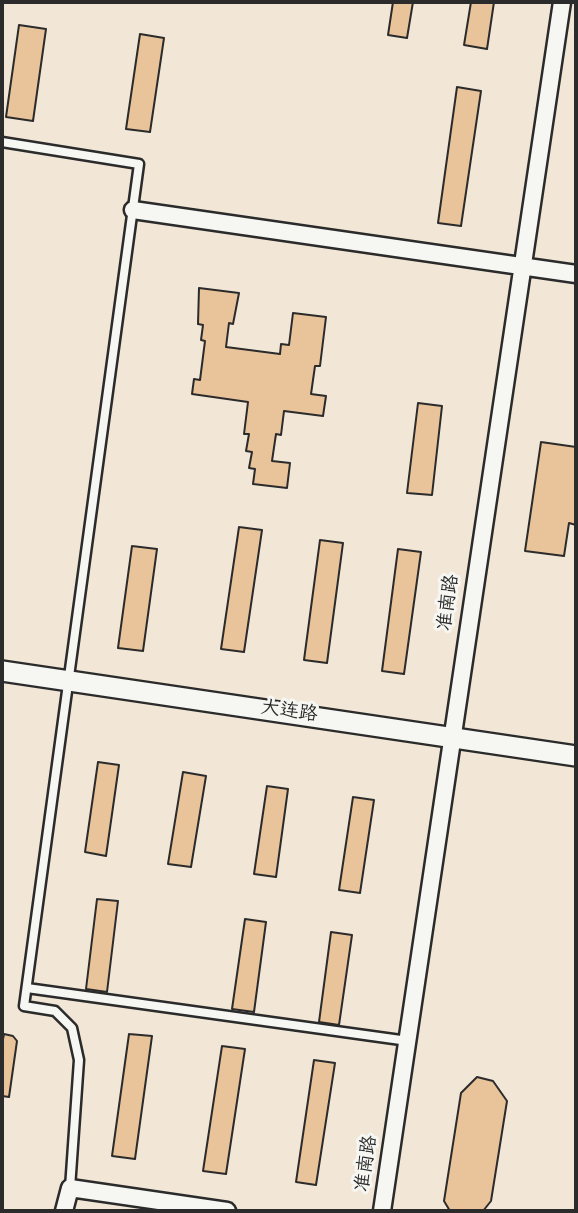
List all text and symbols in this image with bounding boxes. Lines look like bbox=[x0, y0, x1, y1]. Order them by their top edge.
street label: 准南路 bbox=[435, 573, 465, 633]
street label: 大连路 bbox=[259, 698, 319, 728]
street label: 准南路 bbox=[352, 1134, 384, 1194]

